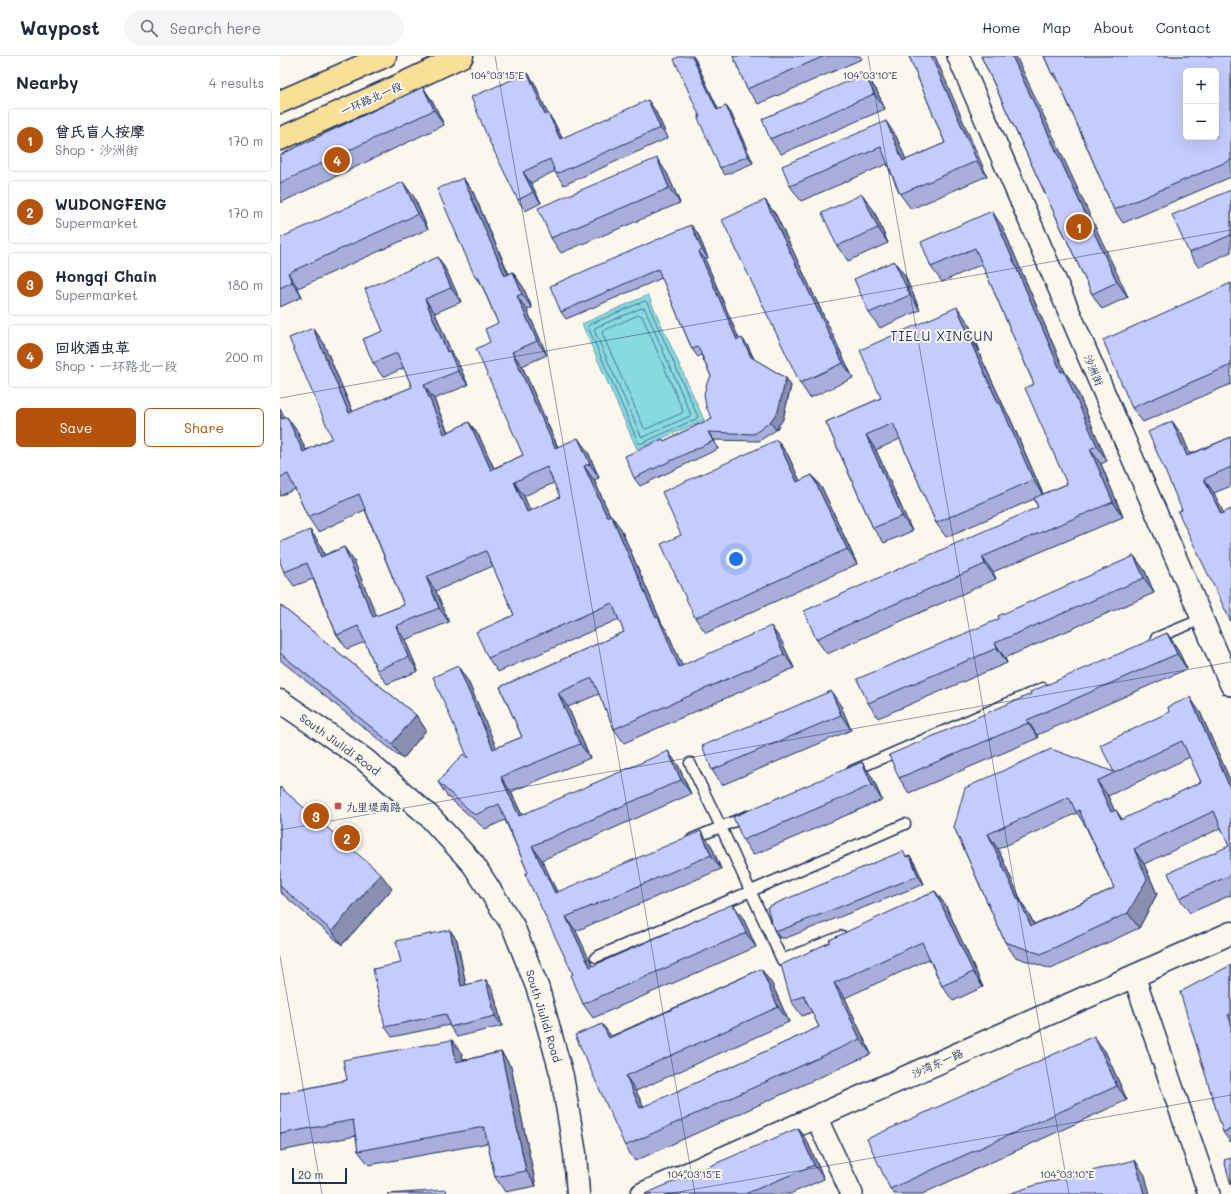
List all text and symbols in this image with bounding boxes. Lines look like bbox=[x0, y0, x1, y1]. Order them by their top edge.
search box bbox=[124, 10, 404, 46]
text: Waypost bbox=[20, 15, 100, 40]
icon: search bbox=[138, 17, 160, 39]
text: Search here bbox=[170, 18, 261, 38]
text: Home bbox=[982, 18, 1020, 37]
text: Map bbox=[1042, 18, 1071, 37]
text: About bbox=[1093, 18, 1134, 37]
text: Contact bbox=[1156, 18, 1211, 37]
text: 104°03'15"E bbox=[470, 68, 524, 82]
text: 104°03'10"E bbox=[843, 68, 898, 82]
map controls bbox=[1183, 68, 1219, 140]
button: + bbox=[1183, 68, 1219, 104]
text: Nearby bbox=[16, 71, 78, 93]
text: 4 results bbox=[209, 74, 264, 91]
street label: 一环路北一段 bbox=[338, 78, 404, 118]
button: − bbox=[1183, 104, 1219, 140]
text: 曾氏盲人按摩 bbox=[55, 121, 145, 141]
text: 1 bbox=[27, 132, 33, 149]
text: 170 m bbox=[227, 132, 263, 149]
text: Shop · 沙洲街 bbox=[55, 141, 138, 158]
pin: 4 bbox=[324, 145, 350, 175]
text: WUDONGFENG bbox=[55, 194, 166, 214]
text: 2 bbox=[26, 204, 34, 221]
text: 170 m bbox=[227, 204, 263, 221]
pin: 1 bbox=[1066, 212, 1092, 242]
text: Supermarket bbox=[55, 214, 138, 231]
text: Hongqi Chain bbox=[55, 266, 157, 286]
text: 3 bbox=[26, 276, 34, 293]
text: 180 m bbox=[227, 276, 263, 293]
text: Supermarket bbox=[55, 286, 138, 303]
district label: TIELU XINCUN bbox=[890, 327, 994, 344]
text: 回收酒虫草 bbox=[55, 337, 130, 357]
text: 4 bbox=[26, 348, 34, 365]
text: 200 m bbox=[225, 348, 263, 365]
street label: 沙洲街 bbox=[1081, 352, 1108, 389]
text: Shop · 一环路北一段 bbox=[55, 357, 177, 374]
button: Save bbox=[16, 408, 136, 447]
button: Share bbox=[144, 408, 264, 447]
your location bbox=[726, 549, 746, 569]
street label: South Jiulidi Road bbox=[297, 710, 383, 778]
place label: 九里堤南路 bbox=[346, 799, 401, 814]
pin: 3 bbox=[303, 801, 329, 831]
marker: 九里堤南路 bbox=[333, 801, 343, 811]
pin: 2 bbox=[334, 823, 360, 853]
street label: South Jiulidi Road bbox=[523, 968, 565, 1064]
street label: 沙湾东一路 bbox=[909, 1045, 965, 1081]
scale bar bbox=[292, 1166, 347, 1185]
text: 20 m bbox=[298, 1167, 323, 1182]
text: 104°03'15"E bbox=[667, 1167, 721, 1181]
text: 104°03'10"E bbox=[1040, 1167, 1095, 1181]

